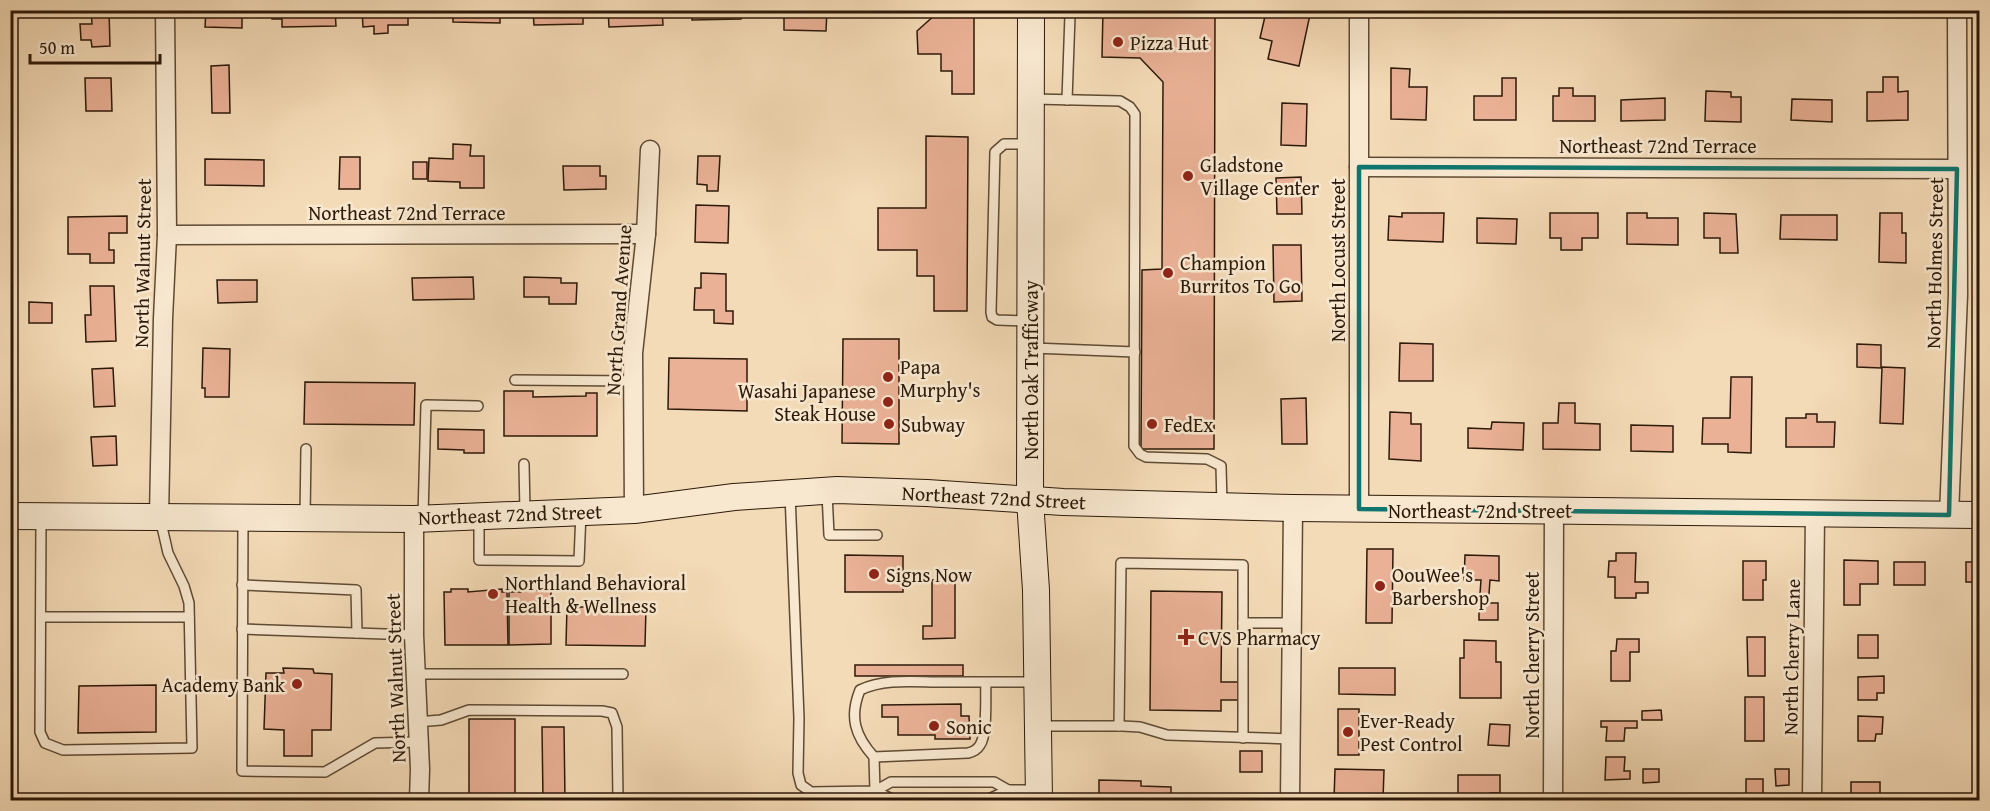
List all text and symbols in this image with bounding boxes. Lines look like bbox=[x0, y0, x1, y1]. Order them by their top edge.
scale bar bbox=[30, 27, 160, 65]
place label: Pizza Hut bbox=[1130, 28, 1209, 57]
text: 50 m bbox=[39, 34, 75, 61]
marker: Pizza Hut bbox=[1111, 35, 1125, 49]
street label: Northeast 72nd Terrace bbox=[1559, 131, 1757, 160]
place label: Gladstone Village Center bbox=[1200, 150, 1319, 202]
marker: Gladstone Village Center bbox=[1181, 169, 1195, 183]
street label: North Holmes Street bbox=[1918, 177, 1950, 349]
street label: North Walnut Street bbox=[126, 178, 158, 348]
street label: North Locust Street bbox=[1323, 178, 1352, 342]
street label: Northeast 72nd Terrace bbox=[308, 198, 506, 227]
street label: North Grand Avenue bbox=[598, 224, 638, 396]
place label: Champion Burritos To Go bbox=[1180, 248, 1301, 300]
marker: Champion Burritos To Go bbox=[1161, 266, 1175, 280]
street label: North Oak Trafficway bbox=[1016, 280, 1045, 460]
place label: Papa Murphy's bbox=[900, 352, 981, 404]
marker: Papa Murphy's bbox=[881, 370, 895, 384]
place label: Wasahi Japanese Steak House bbox=[738, 376, 876, 428]
marker: Wasahi Japanese Steak House bbox=[881, 395, 895, 409]
place label: Subway bbox=[901, 410, 965, 439]
place label: FedEx bbox=[1164, 410, 1214, 439]
marker: Subway bbox=[882, 417, 896, 431]
marker: FedEx bbox=[1145, 417, 1159, 431]
street label: Northeast 72nd Street bbox=[901, 478, 1087, 516]
street label: Northeast 72nd Street bbox=[417, 496, 603, 532]
street label: Northeast 72nd Street bbox=[1388, 496, 1572, 525]
place label: Signs Now bbox=[886, 560, 973, 589]
place label: OouWee's Barbershop bbox=[1392, 560, 1489, 612]
marker: Signs Now bbox=[867, 567, 881, 581]
place label: Northland Behavioral Health & Wellness bbox=[505, 568, 687, 620]
street label: North Cherry Street bbox=[1517, 571, 1546, 739]
marker: OouWee's Barbershop bbox=[1373, 579, 1387, 593]
street label: North Cherry Lane bbox=[1775, 579, 1807, 735]
marker: Northland Behavioral Health & Wellness bbox=[486, 587, 500, 601]
street label: North Walnut Street bbox=[378, 593, 412, 763]
place label: CVS Pharmacy bbox=[1198, 623, 1320, 652]
marker: CVS Pharmacy bbox=[1179, 630, 1193, 644]
place label: Academy Bank bbox=[162, 670, 286, 699]
marker: Academy Bank bbox=[290, 677, 304, 691]
place label: Ever-Ready Pest Control bbox=[1360, 706, 1463, 758]
place label: Sonic bbox=[946, 712, 992, 741]
marker: Sonic bbox=[927, 719, 941, 733]
marker: Ever-Ready Pest Control bbox=[1341, 725, 1355, 739]

